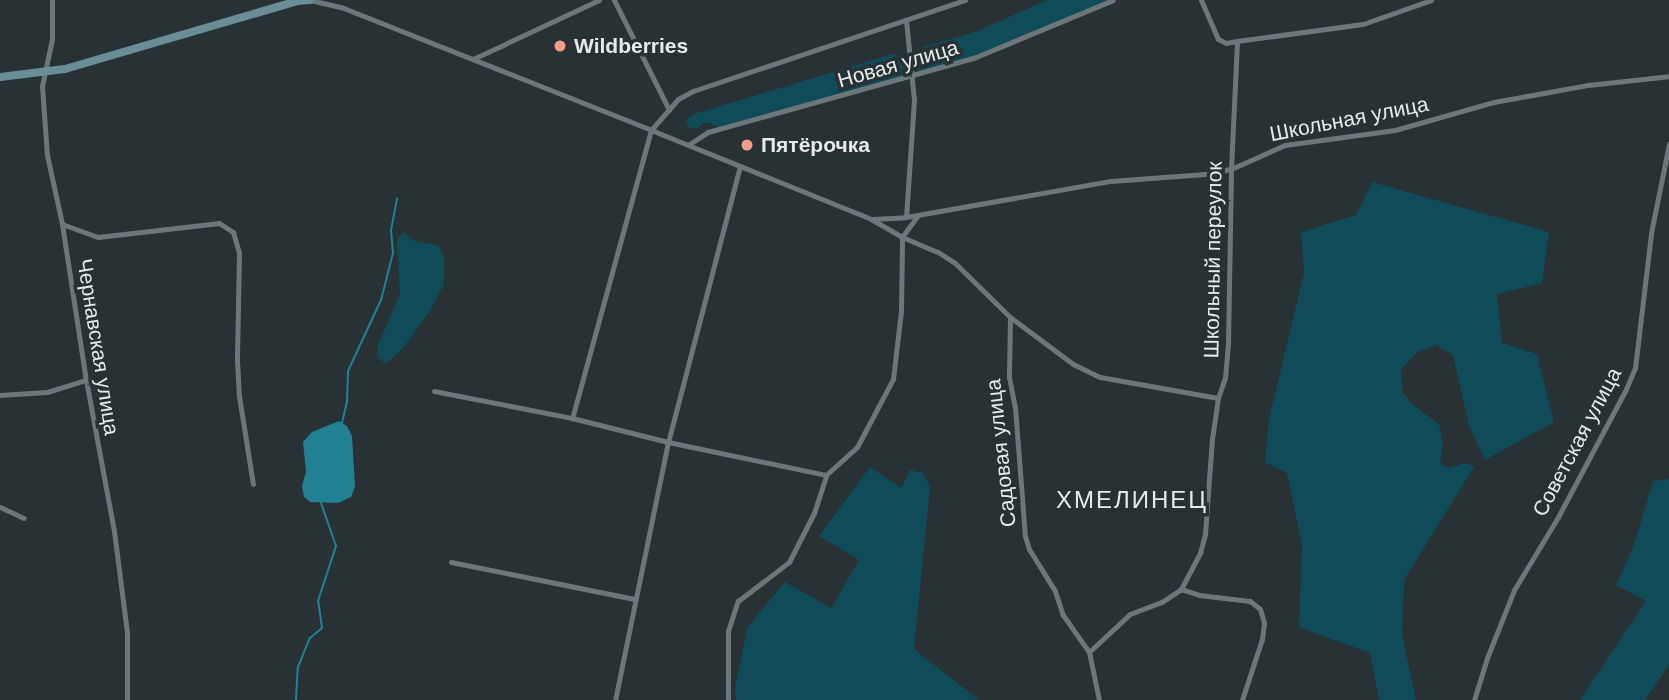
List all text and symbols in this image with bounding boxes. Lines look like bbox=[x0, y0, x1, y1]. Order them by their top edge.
place label: Wildberries bbox=[574, 33, 688, 59]
street label: Новая улица bbox=[835, 35, 961, 93]
marker: Wildberries bbox=[552, 38, 568, 54]
street label: Школьная улица bbox=[1267, 91, 1431, 147]
place label: Пятёрочка bbox=[761, 132, 870, 158]
marker: Пятёрочка bbox=[739, 137, 755, 153]
street label: Школьный переулок bbox=[1199, 161, 1227, 359]
street label: Чернавская улица bbox=[72, 257, 124, 437]
street label: Советская улица bbox=[1527, 363, 1627, 521]
street label: Садовая улица bbox=[981, 378, 1021, 528]
district label: ХМЕЛИНЕЦ bbox=[1057, 486, 1207, 514]

